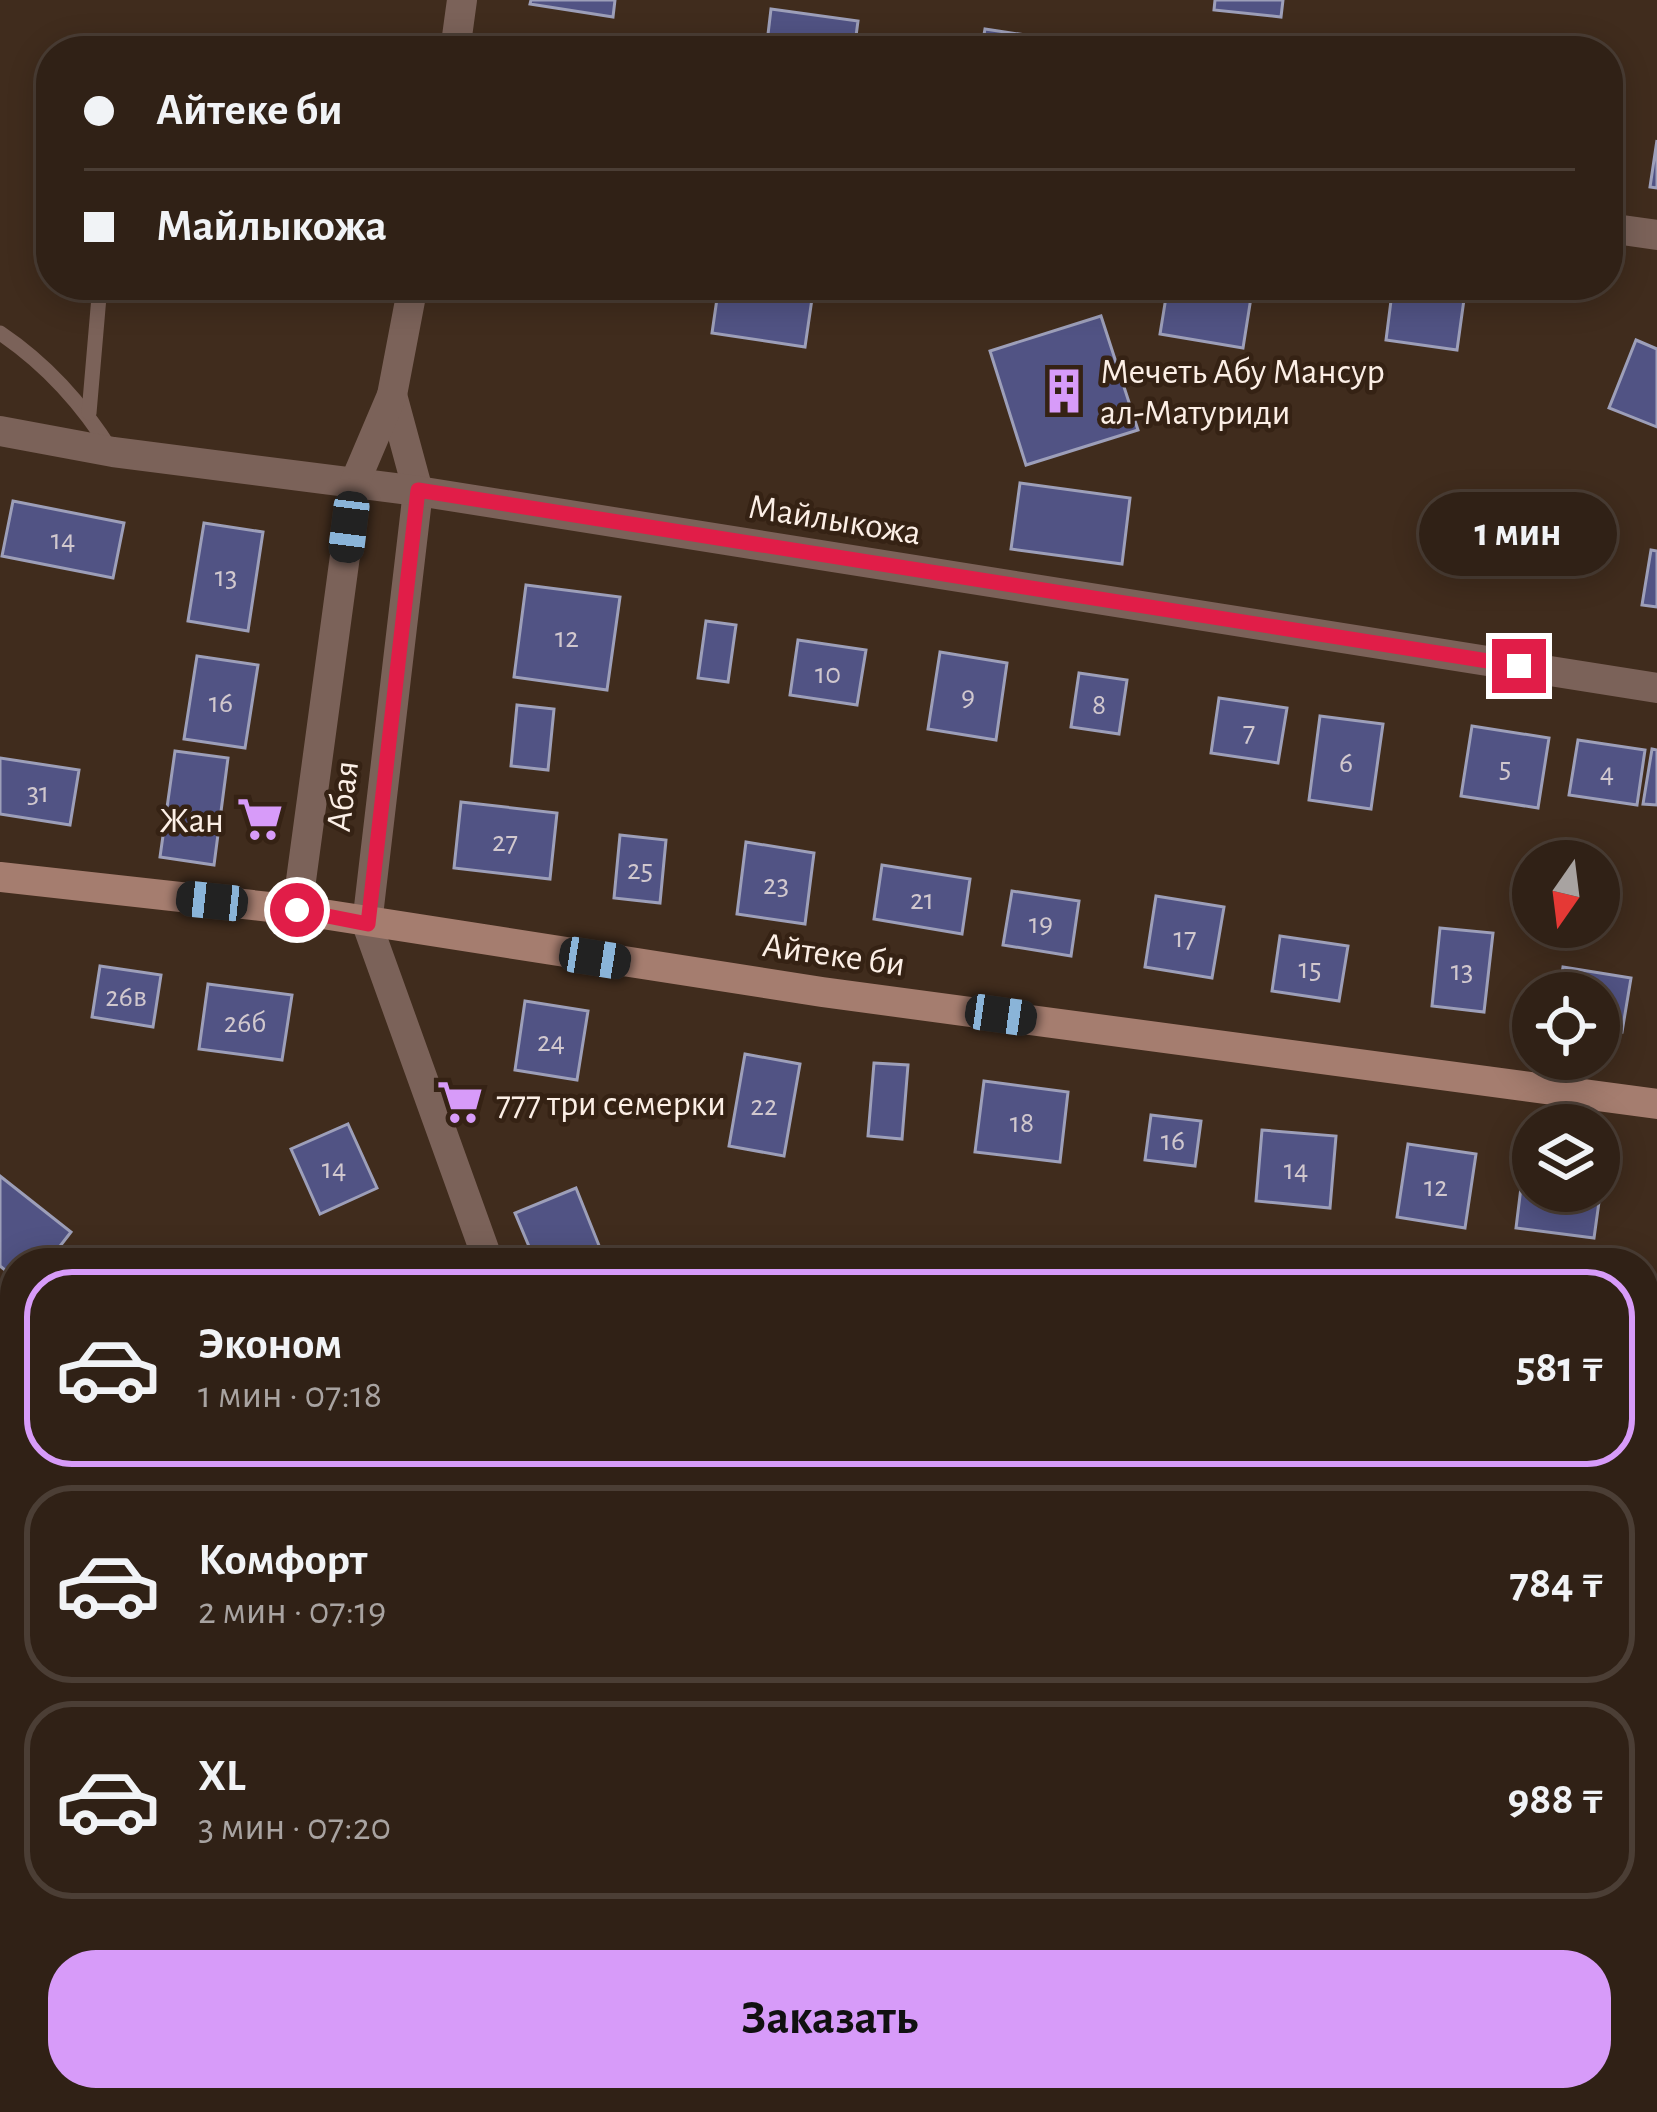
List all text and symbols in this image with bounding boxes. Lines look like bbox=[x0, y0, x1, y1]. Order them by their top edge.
text: Айтеке би bbox=[156, 88, 343, 133]
text: Майлыкожа bbox=[156, 204, 387, 249]
place label: Мечеть Абу Мансур ал-Матуриди bbox=[1100, 354, 1385, 431]
building icon: Мечеть Абу Мансур ал-Матуриди bbox=[1039, 366, 1089, 416]
car bbox=[327, 489, 371, 565]
street label: Майлыкожа bbox=[746, 489, 924, 551]
callout: 1 мин bbox=[1420, 492, 1618, 576]
text: 1 мин bbox=[1475, 514, 1561, 553]
house number: 14 bbox=[51, 525, 75, 555]
house number: 13 bbox=[215, 562, 237, 592]
house number: 12 bbox=[555, 623, 579, 653]
route end bbox=[1492, 639, 1546, 693]
house number: 10 bbox=[815, 659, 841, 689]
house number: 9 bbox=[961, 682, 975, 712]
house number: 16 bbox=[209, 688, 233, 718]
house number: 8 bbox=[1092, 690, 1106, 720]
house number: 7 bbox=[1243, 717, 1255, 747]
house number: 6 bbox=[1339, 748, 1353, 778]
house number: 5 bbox=[1499, 753, 1511, 783]
house number: 4 bbox=[1600, 758, 1614, 788]
street label: Абая bbox=[321, 759, 365, 834]
house number: 31 bbox=[27, 778, 49, 808]
supermarket icon: Жан bbox=[235, 794, 285, 844]
place label: Жан bbox=[159, 803, 224, 839]
house number: 27 bbox=[492, 827, 518, 857]
north arrow bbox=[1512, 840, 1620, 948]
map controls bbox=[1512, 840, 1620, 1212]
house number: 25 bbox=[627, 855, 653, 885]
house number: 23 bbox=[763, 870, 789, 900]
car bbox=[174, 879, 250, 923]
route start bbox=[270, 883, 324, 937]
house number: 21 bbox=[910, 885, 934, 915]
house number: 19 bbox=[1029, 909, 1053, 939]
house number: 17 bbox=[1174, 923, 1196, 953]
street label: Айтеке би bbox=[760, 927, 907, 983]
car bbox=[557, 935, 633, 981]
house number: 15 bbox=[1299, 954, 1321, 984]
house number: 13 bbox=[1451, 956, 1473, 986]
button: locate bbox=[1512, 972, 1620, 1080]
house number: 26в bbox=[105, 982, 147, 1012]
car bbox=[963, 992, 1039, 1038]
house number: 26б bbox=[224, 1008, 266, 1038]
house number: 24 bbox=[537, 1027, 565, 1057]
supermarket icon: 777 три семерки bbox=[435, 1077, 485, 1127]
place label: 777 три семерки bbox=[496, 1086, 726, 1122]
house number: 22 bbox=[750, 1091, 778, 1121]
button: layers bbox=[1512, 1104, 1620, 1212]
house number: 18 bbox=[1010, 1108, 1034, 1138]
house number: 16 bbox=[1161, 1126, 1185, 1156]
house number: 14 bbox=[322, 1154, 346, 1184]
house number: 14 bbox=[1284, 1155, 1308, 1185]
house number: 12 bbox=[1424, 1172, 1448, 1202]
icon: car bbox=[54, 1314, 162, 1422]
text: Эконом bbox=[198, 1322, 342, 1367]
text: 581 ₸ bbox=[1516, 1345, 1605, 1390]
text: 1 мин · 07:18 bbox=[198, 1376, 382, 1415]
icon: car bbox=[54, 1530, 162, 1638]
text: Комфорт bbox=[198, 1538, 367, 1583]
text: 784 ₸ bbox=[1509, 1561, 1605, 1606]
text: 2 мин · 07:19 bbox=[198, 1592, 386, 1631]
icon: car bbox=[54, 1746, 162, 1854]
text: XL bbox=[198, 1754, 246, 1799]
text: 988 ₸ bbox=[1508, 1777, 1605, 1822]
text: 3 мин · 07:20 bbox=[198, 1808, 391, 1847]
button: Заказать bbox=[48, 1950, 1611, 2088]

